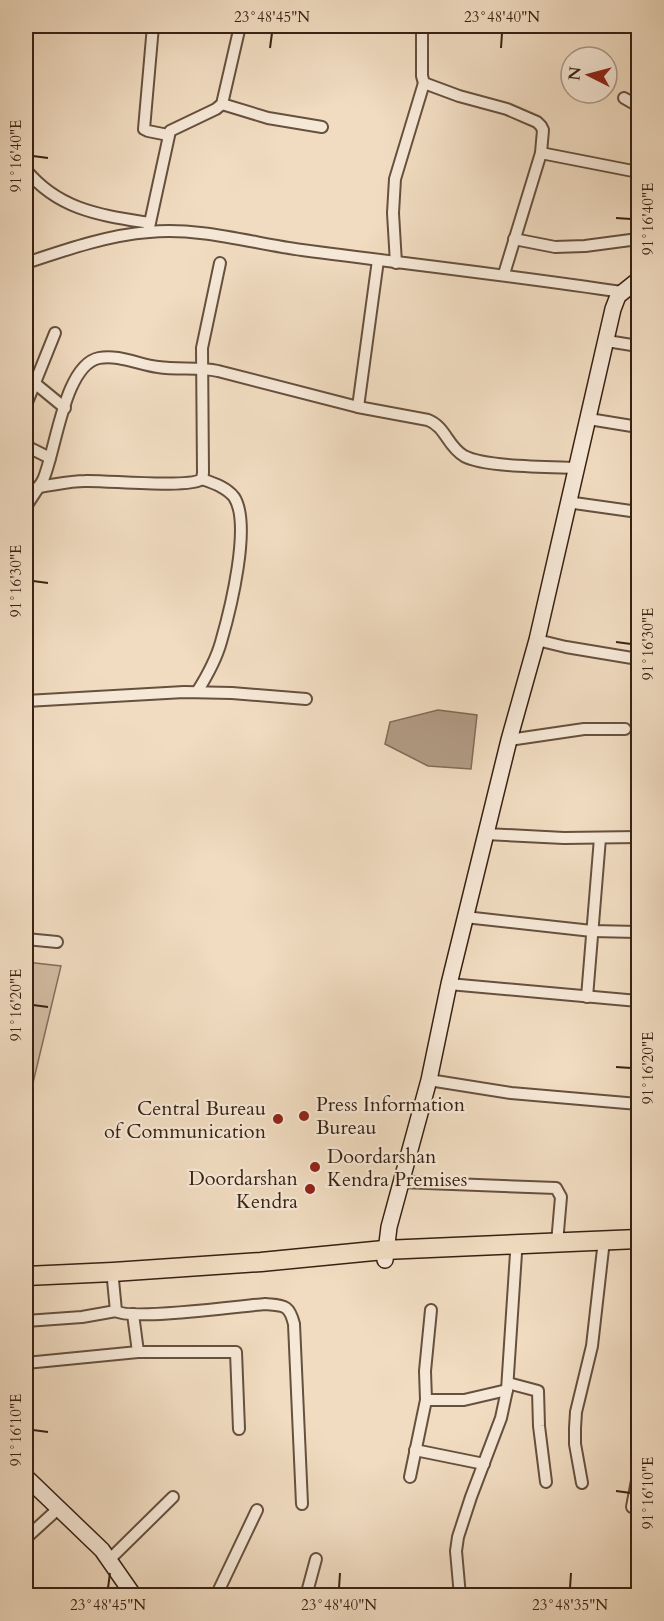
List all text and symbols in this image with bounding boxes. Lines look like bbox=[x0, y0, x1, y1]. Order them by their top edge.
text: 23°48'45"N bbox=[234, 7, 310, 27]
text: 23°48'40"N bbox=[464, 7, 540, 27]
north arrow bbox=[559, 45, 619, 105]
text: N bbox=[563, 65, 587, 82]
text: 91°16'40"E bbox=[6, 120, 26, 192]
text: 91°16'40"E bbox=[638, 183, 658, 255]
text: 91°16'30"E bbox=[6, 545, 26, 617]
text: 91°16'30"E bbox=[638, 608, 658, 680]
text: 91°16'20"E bbox=[6, 969, 26, 1041]
text: 91°16'20"E bbox=[638, 1032, 658, 1104]
place label: Press Information Bureau bbox=[316, 1091, 466, 1141]
place label: Central Bureau of Communication bbox=[104, 1095, 267, 1145]
marker: Press Information Bureau bbox=[297, 1109, 311, 1123]
marker: Central Bureau of Communication bbox=[271, 1112, 285, 1126]
place label: Doordarshan Kendra Premises bbox=[327, 1143, 468, 1193]
marker: Doordarshan Kendra Premises bbox=[308, 1160, 322, 1174]
place label: Doordarshan Kendra bbox=[189, 1165, 299, 1215]
marker: Doordarshan Kendra bbox=[303, 1182, 317, 1196]
text: 91°16'10"E bbox=[6, 1394, 26, 1466]
text: 91°16'10"E bbox=[638, 1457, 658, 1529]
text: 23°48'45"N bbox=[70, 1595, 146, 1615]
text: 23°48'40"N bbox=[301, 1595, 377, 1615]
text: 23°48'35"N bbox=[532, 1595, 608, 1615]

